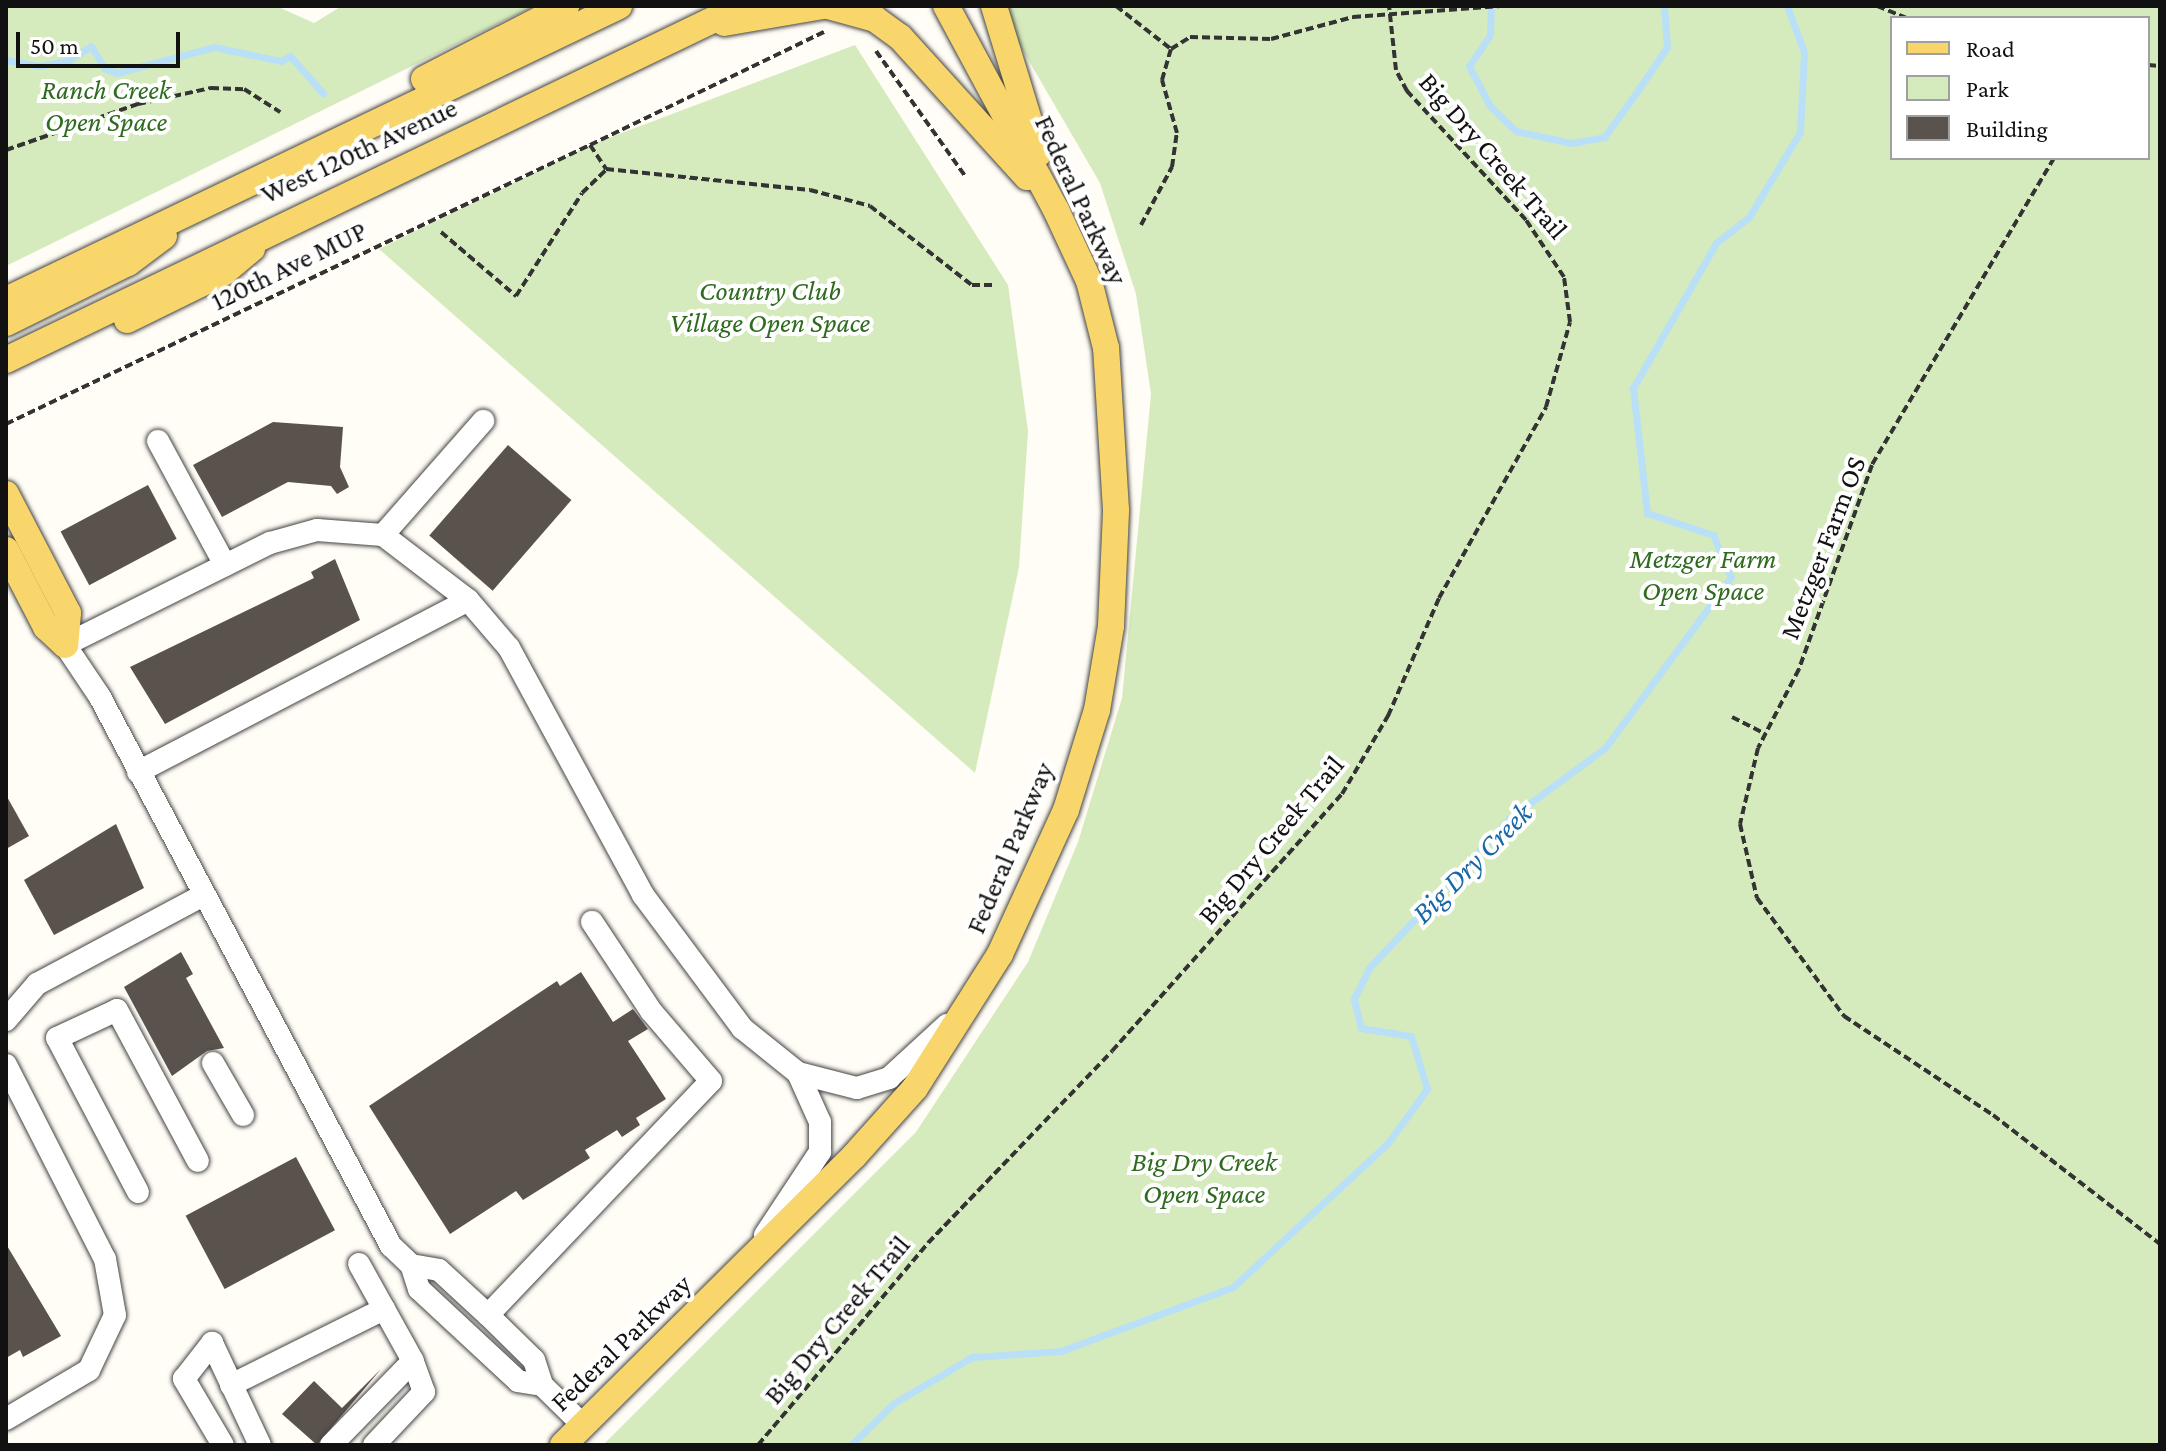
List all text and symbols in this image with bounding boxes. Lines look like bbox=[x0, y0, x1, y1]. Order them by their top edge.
scale bar bbox=[20, 16, 184, 66]
legend bbox=[1890, 16, 2150, 160]
text: 50 m bbox=[30, 32, 79, 59]
text: Road bbox=[1966, 35, 2015, 62]
street label: Big Dry Creek Trail bbox=[1412, 66, 1574, 246]
park label: Ranch Creek Open Space bbox=[41, 73, 171, 139]
text: Park bbox=[1966, 75, 2009, 102]
street label: West 120th Avenue bbox=[255, 91, 463, 211]
street label: Federal Parkway bbox=[1027, 110, 1135, 290]
text: Building bbox=[1966, 115, 2048, 142]
street label: 120th Ave MUP bbox=[206, 214, 372, 318]
park label: Country Club Village Open Space bbox=[670, 274, 870, 340]
street label: Metzger Farm OS bbox=[1773, 452, 1873, 644]
park label: Metzger Farm Open Space bbox=[1629, 542, 1777, 608]
street label: Big Dry Creek Trail bbox=[1191, 749, 1351, 931]
street label: Federal Parkway bbox=[959, 757, 1061, 939]
water label: Big Dry Creek bbox=[1404, 795, 1540, 931]
park label: Big Dry Creek Open Space bbox=[1131, 1145, 1277, 1211]
street label: Big Dry Creek Trail bbox=[757, 1229, 917, 1411]
street label: Federal Parkway bbox=[544, 1267, 698, 1419]

